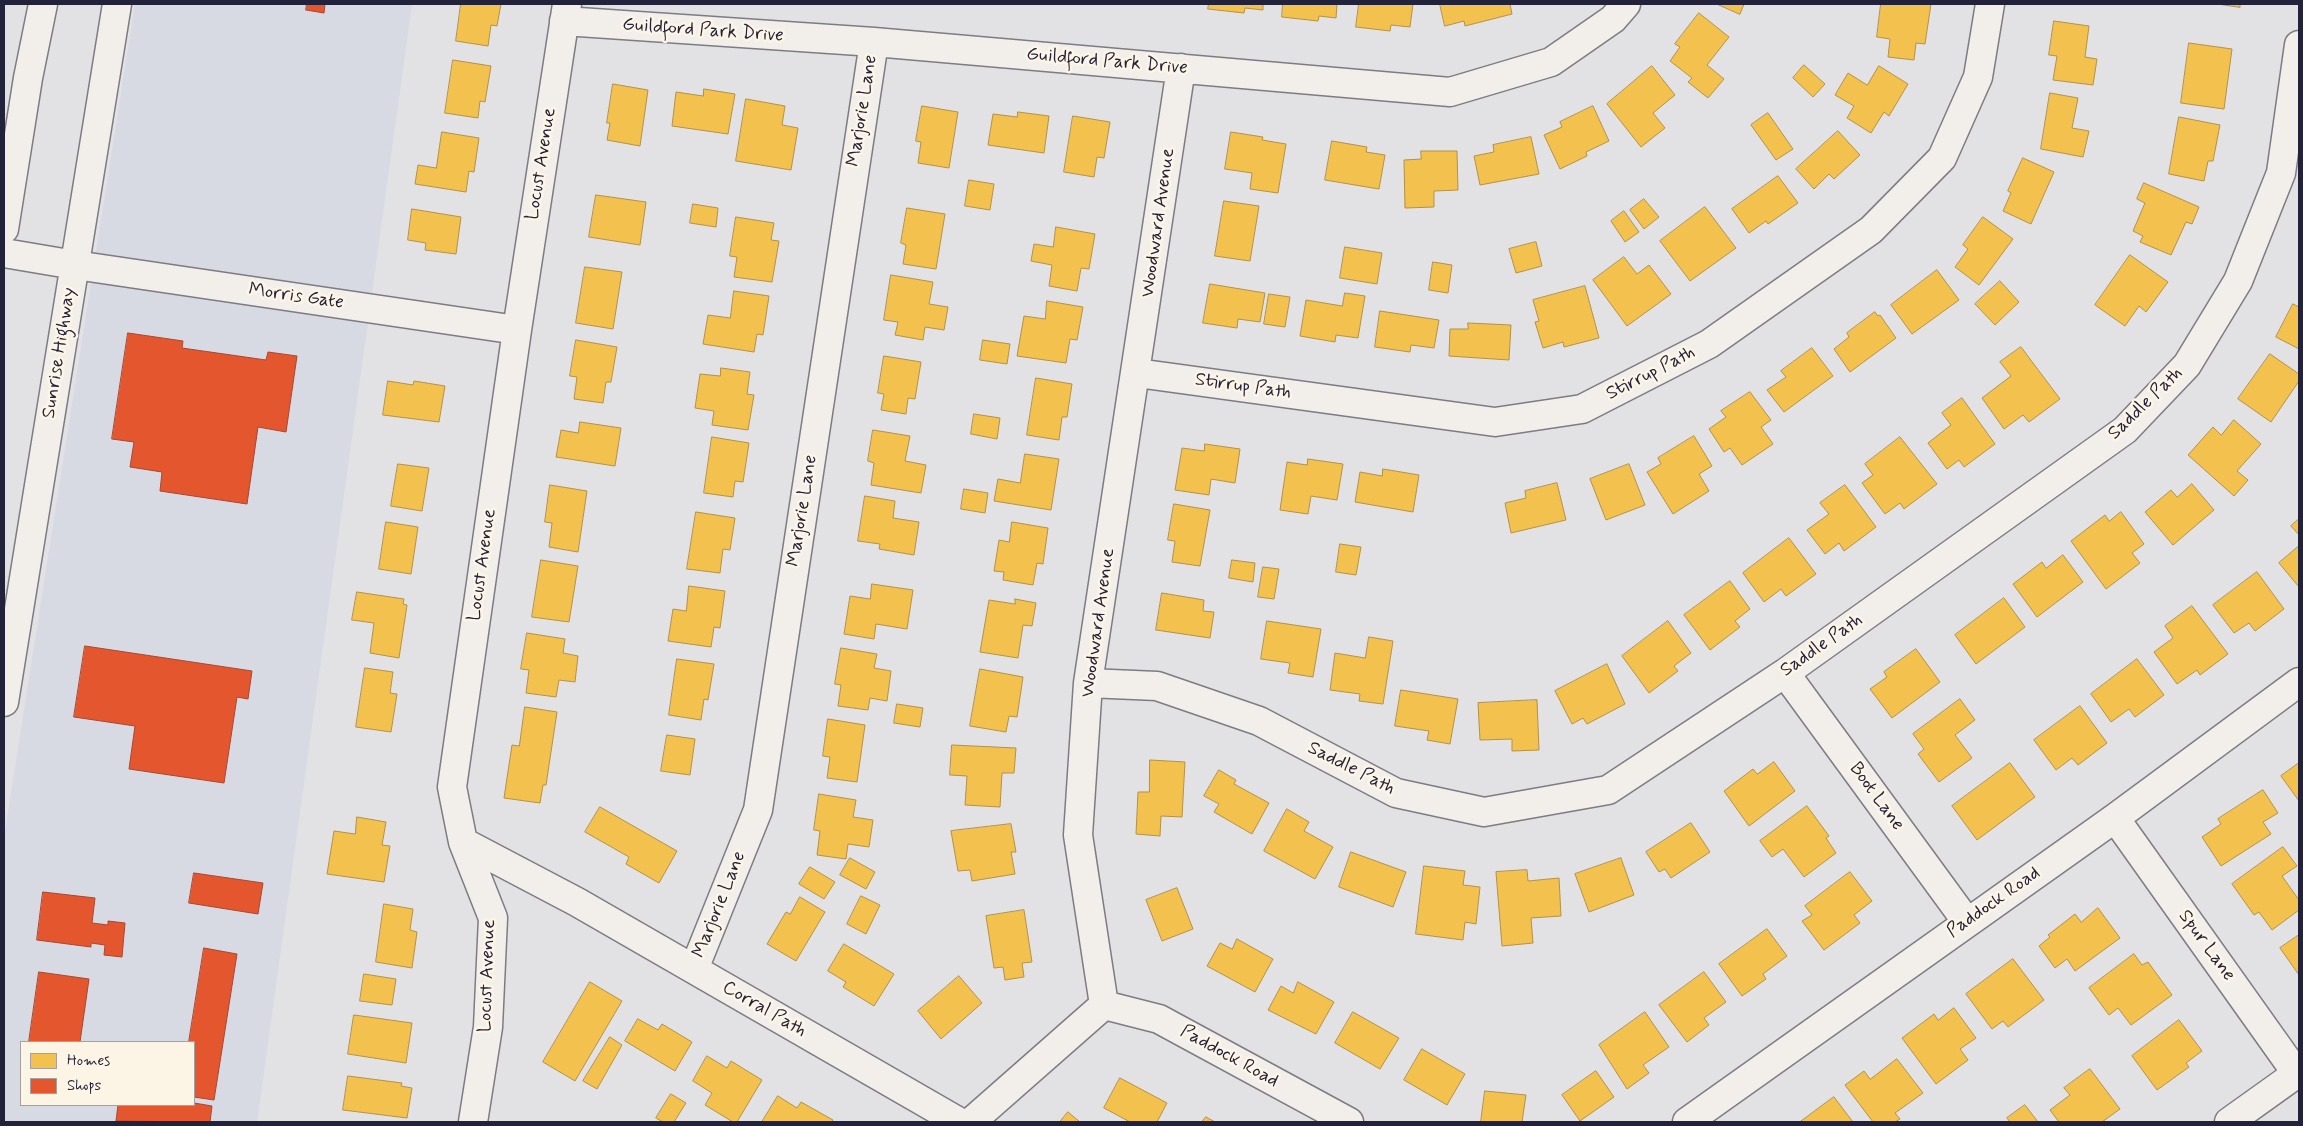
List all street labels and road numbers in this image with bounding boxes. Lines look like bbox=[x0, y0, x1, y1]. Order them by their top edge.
street label: Guildford Park Drive bbox=[622, 14, 784, 48]
street label: Guildford Park Drive bbox=[1025, 44, 1189, 80]
street label: Marjorie Lane bbox=[843, 53, 883, 169]
street label: Locust Avenue bbox=[522, 106, 562, 222]
street label: Woodward Avenue bbox=[1137, 147, 1181, 299]
street label: Morris Gate bbox=[247, 279, 345, 315]
street label: Sunrise Highway bbox=[38, 286, 82, 420]
street label: Stirrup Path bbox=[1603, 342, 1699, 406]
street label: Saddle Path bbox=[2104, 363, 2188, 445]
street label: Stirrup Path bbox=[1193, 369, 1293, 405]
street label: Marjorie Lane bbox=[783, 453, 823, 569]
street label: Locust Avenue bbox=[464, 507, 502, 623]
street label: Woodward Avenue bbox=[1077, 547, 1121, 699]
street label: Saddle Path bbox=[1776, 609, 1868, 683]
street label: Saddle Path bbox=[1303, 737, 1399, 801]
street label: Boot Lane bbox=[1844, 758, 1908, 836]
street label: Marjorie Lane bbox=[688, 848, 752, 962]
street label: Paddock Road bbox=[1943, 862, 2045, 944]
street label: Spur Lane bbox=[2172, 906, 2240, 986]
street label: Locust Avenue bbox=[475, 919, 501, 1033]
street label: Corral Path bbox=[718, 977, 810, 1043]
street label: Paddock Road bbox=[1176, 1021, 1282, 1093]

